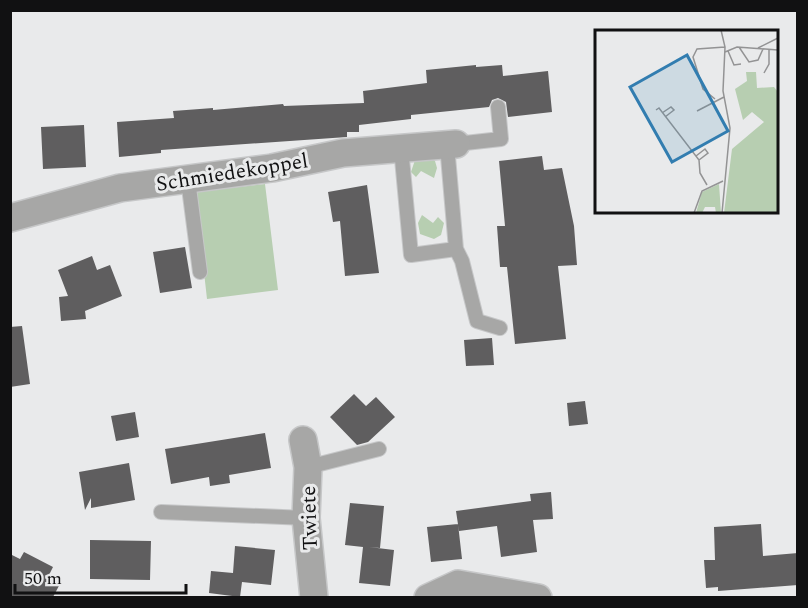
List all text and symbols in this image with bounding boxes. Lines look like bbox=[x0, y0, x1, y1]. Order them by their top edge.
inset map bbox=[595, 30, 778, 213]
street label: Schmiedekoppel bbox=[154, 145, 310, 201]
street label: Twiete bbox=[293, 485, 327, 551]
scale bar bbox=[15, 557, 186, 595]
text: 50 m bbox=[24, 565, 62, 592]

